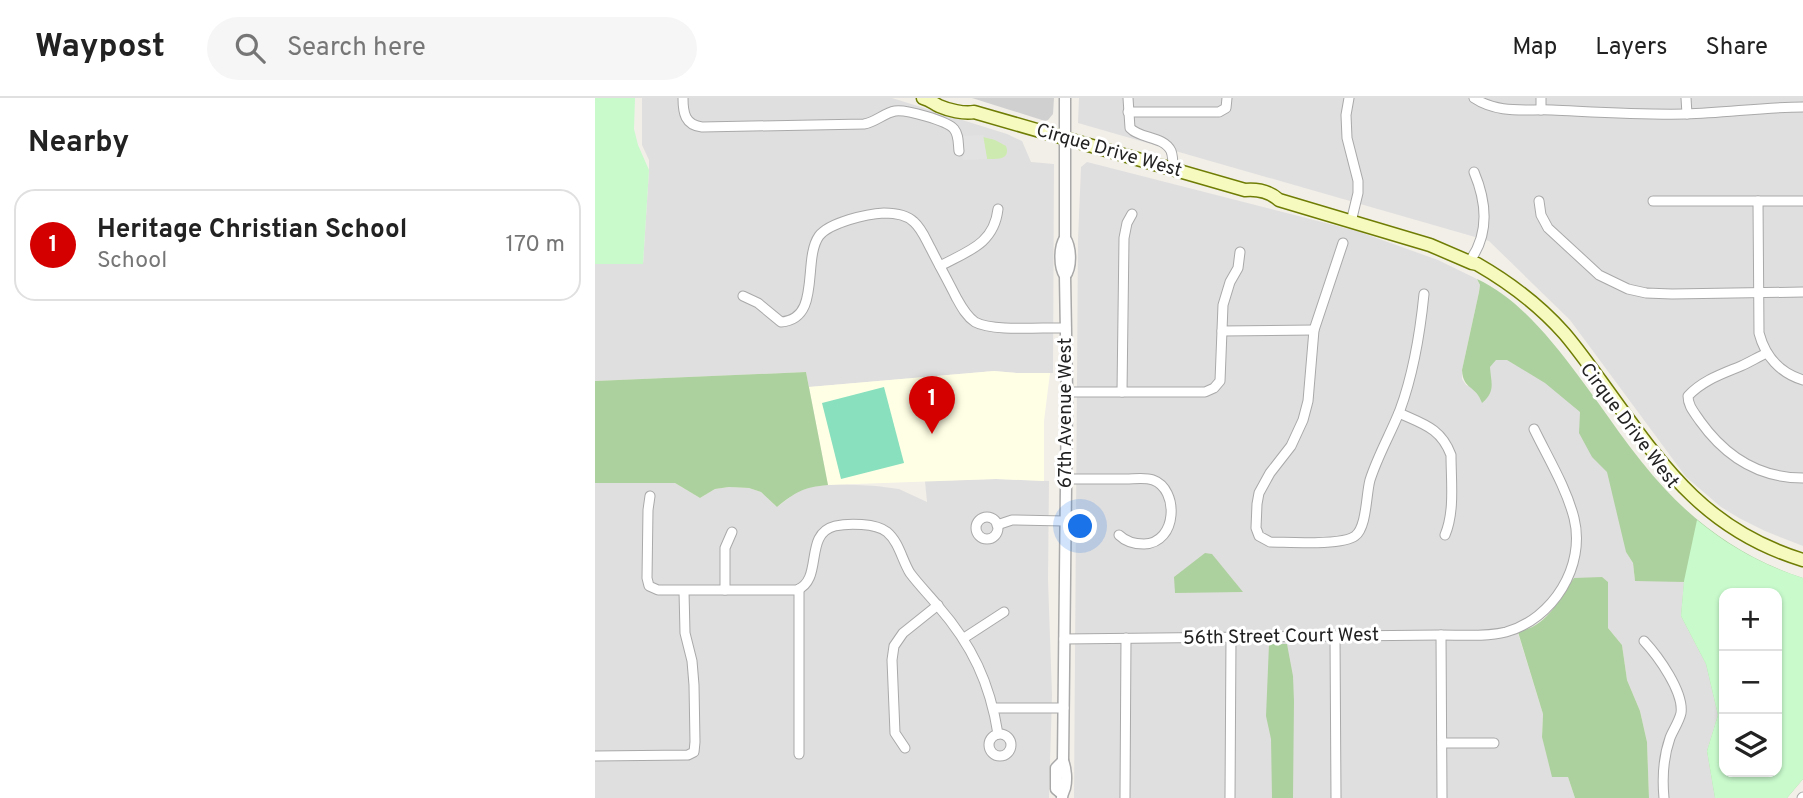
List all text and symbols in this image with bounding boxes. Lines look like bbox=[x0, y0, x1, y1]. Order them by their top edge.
search box bbox=[207, 17, 697, 80]
text: Waypost bbox=[35, 27, 165, 69]
icon: search bbox=[231, 29, 269, 67]
text: Search here bbox=[287, 32, 426, 65]
text: Map bbox=[1512, 33, 1557, 63]
text: Layers bbox=[1595, 33, 1667, 63]
text: Share bbox=[1705, 33, 1768, 63]
street label: Cirque Drive West bbox=[1033, 119, 1185, 183]
text: Nearby bbox=[28, 125, 129, 162]
text: Heritage Christian School bbox=[97, 214, 407, 247]
text: 1 bbox=[48, 231, 58, 260]
text: 170 m bbox=[506, 231, 565, 260]
text: School bbox=[97, 247, 167, 276]
street label: 67th Avenue West bbox=[1054, 338, 1078, 488]
street label: Cirque Drive West bbox=[1574, 359, 1684, 493]
pin: 1 bbox=[909, 376, 955, 434]
your location bbox=[1063, 509, 1097, 543]
map controls bbox=[1719, 588, 1782, 777]
button: + bbox=[1719, 588, 1782, 651]
street label: 56th Street Court West bbox=[1183, 623, 1379, 651]
button: − bbox=[1719, 651, 1782, 714]
button: layers bbox=[1719, 714, 1782, 777]

